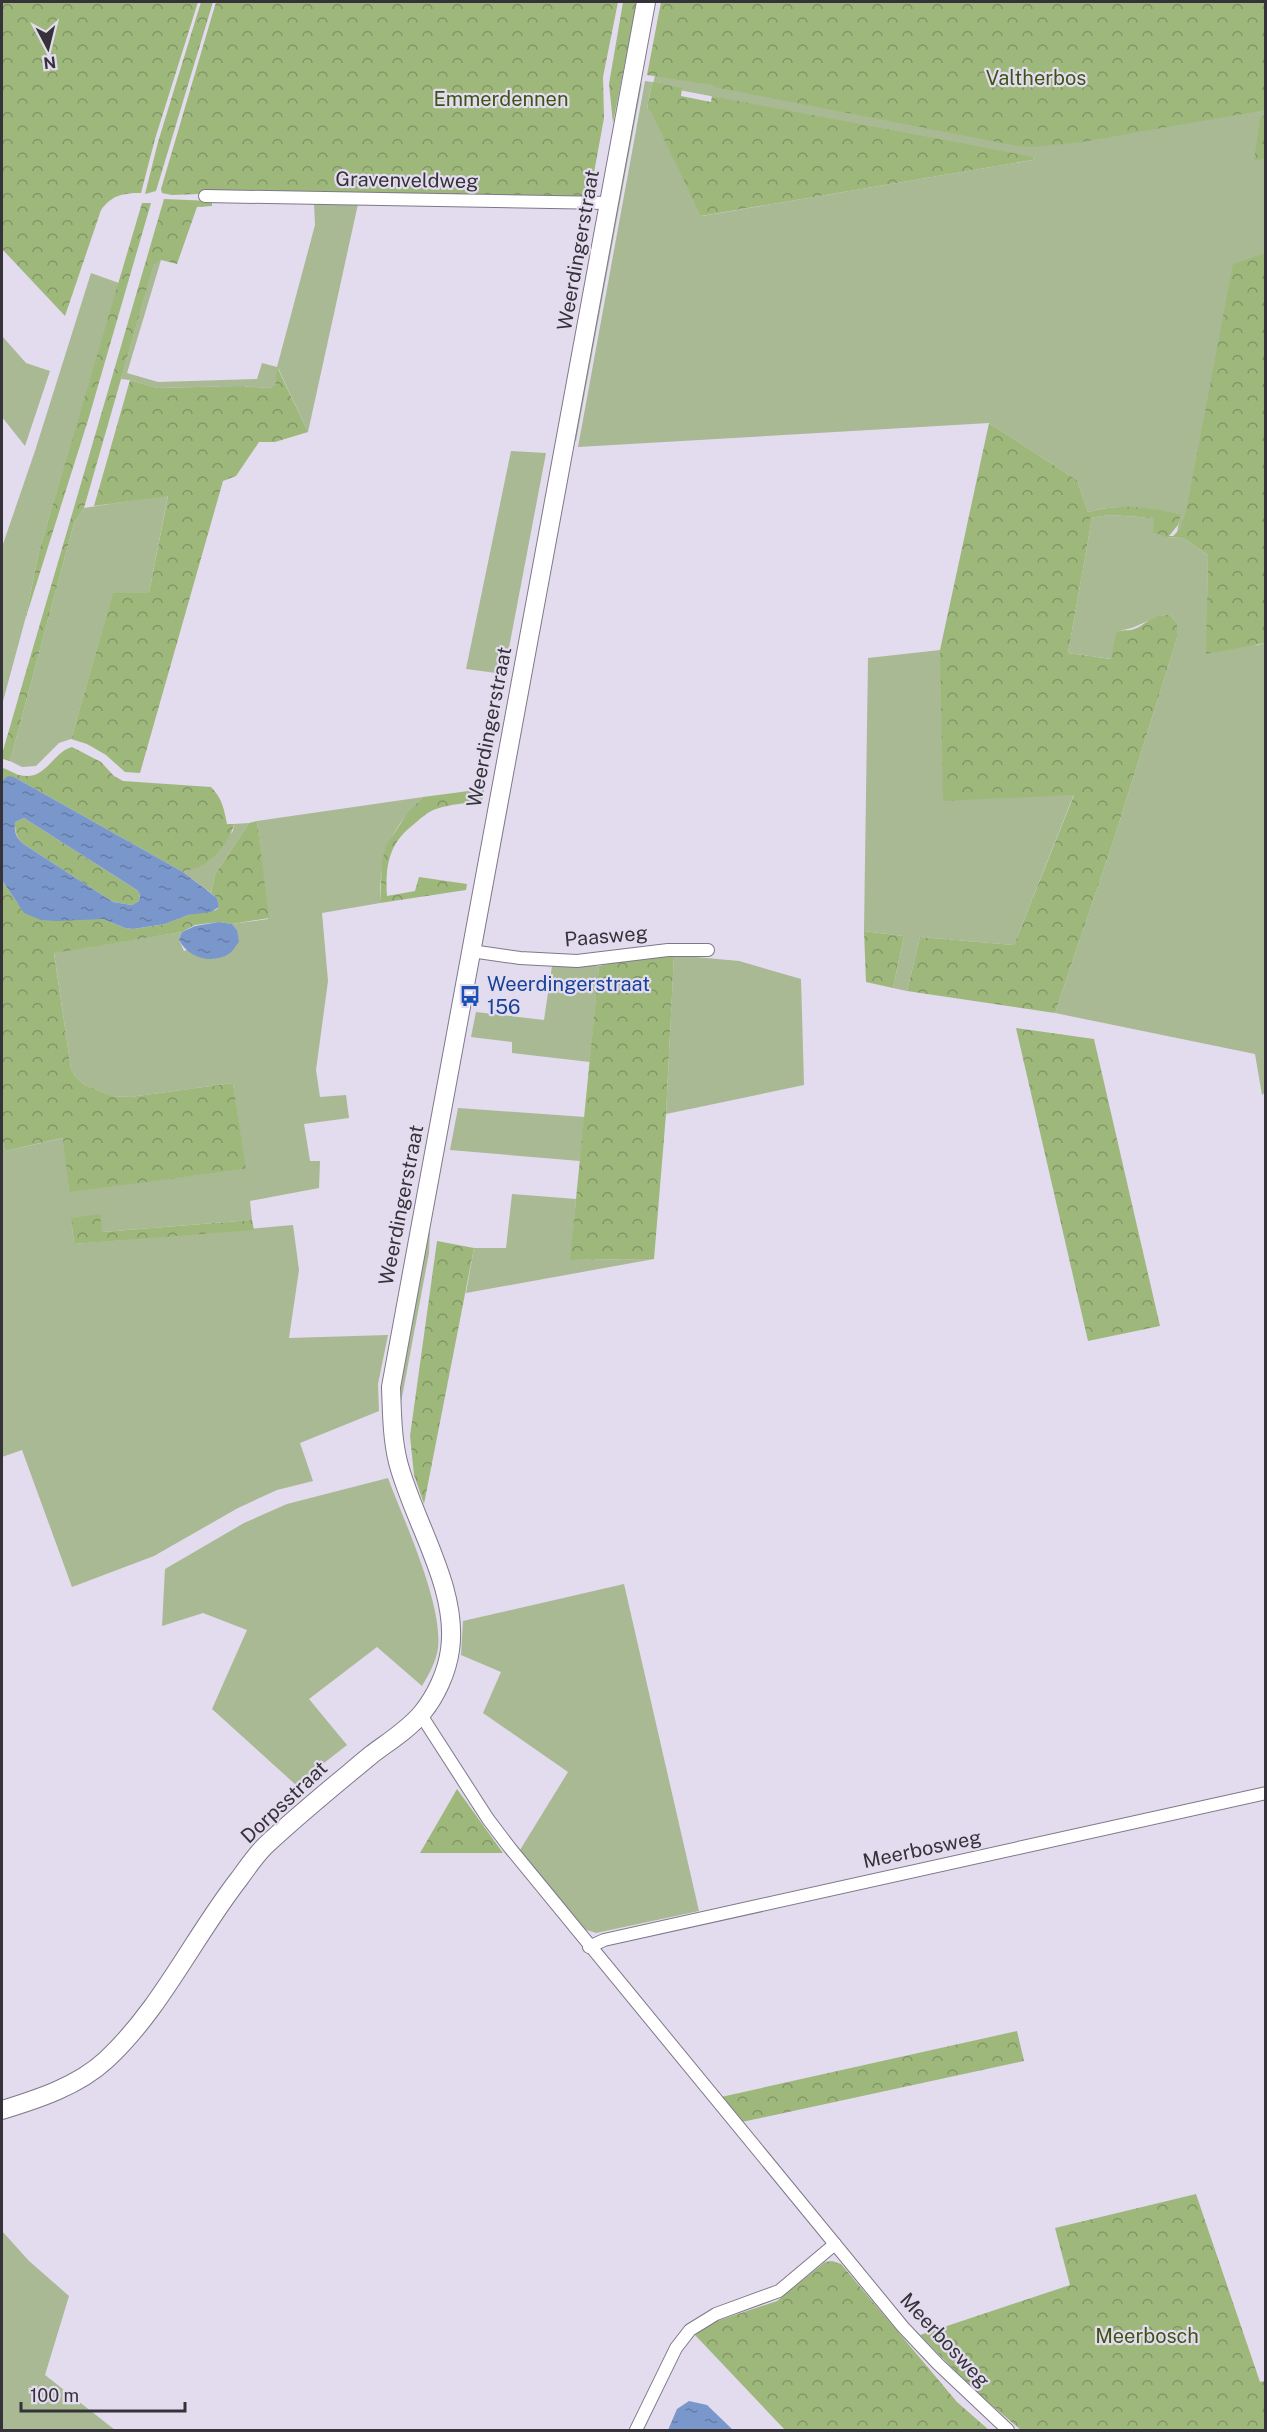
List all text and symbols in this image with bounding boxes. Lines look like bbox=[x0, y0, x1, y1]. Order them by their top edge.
north arrow bbox=[18, 18, 78, 78]
text: N bbox=[42, 52, 57, 73]
park label: Valtherbos bbox=[986, 66, 1086, 90]
park label: Emmerdennen bbox=[434, 87, 568, 111]
street label: Gravenveldweg bbox=[335, 167, 479, 193]
street label: Weerdingerstraat bbox=[552, 168, 604, 332]
street label: Weerdingerstraat bbox=[462, 645, 516, 809]
street label: Paasweg bbox=[563, 920, 649, 952]
place label: Weerdingerstraat 156 bbox=[487, 972, 650, 1019]
bus stop icon: Weerdingerstraat 156 bbox=[458, 984, 482, 1008]
street label: Weerdingerstraat bbox=[374, 1123, 428, 1287]
street label: Dorpsstraat bbox=[236, 1756, 332, 1848]
street label: Meerbosweg bbox=[861, 1825, 983, 1873]
street label: Meerbosweg bbox=[895, 2288, 995, 2392]
park label: Meerbosch bbox=[1095, 2324, 1199, 2348]
scale bar bbox=[21, 2375, 184, 2413]
text: 100 m bbox=[30, 2385, 79, 2406]

